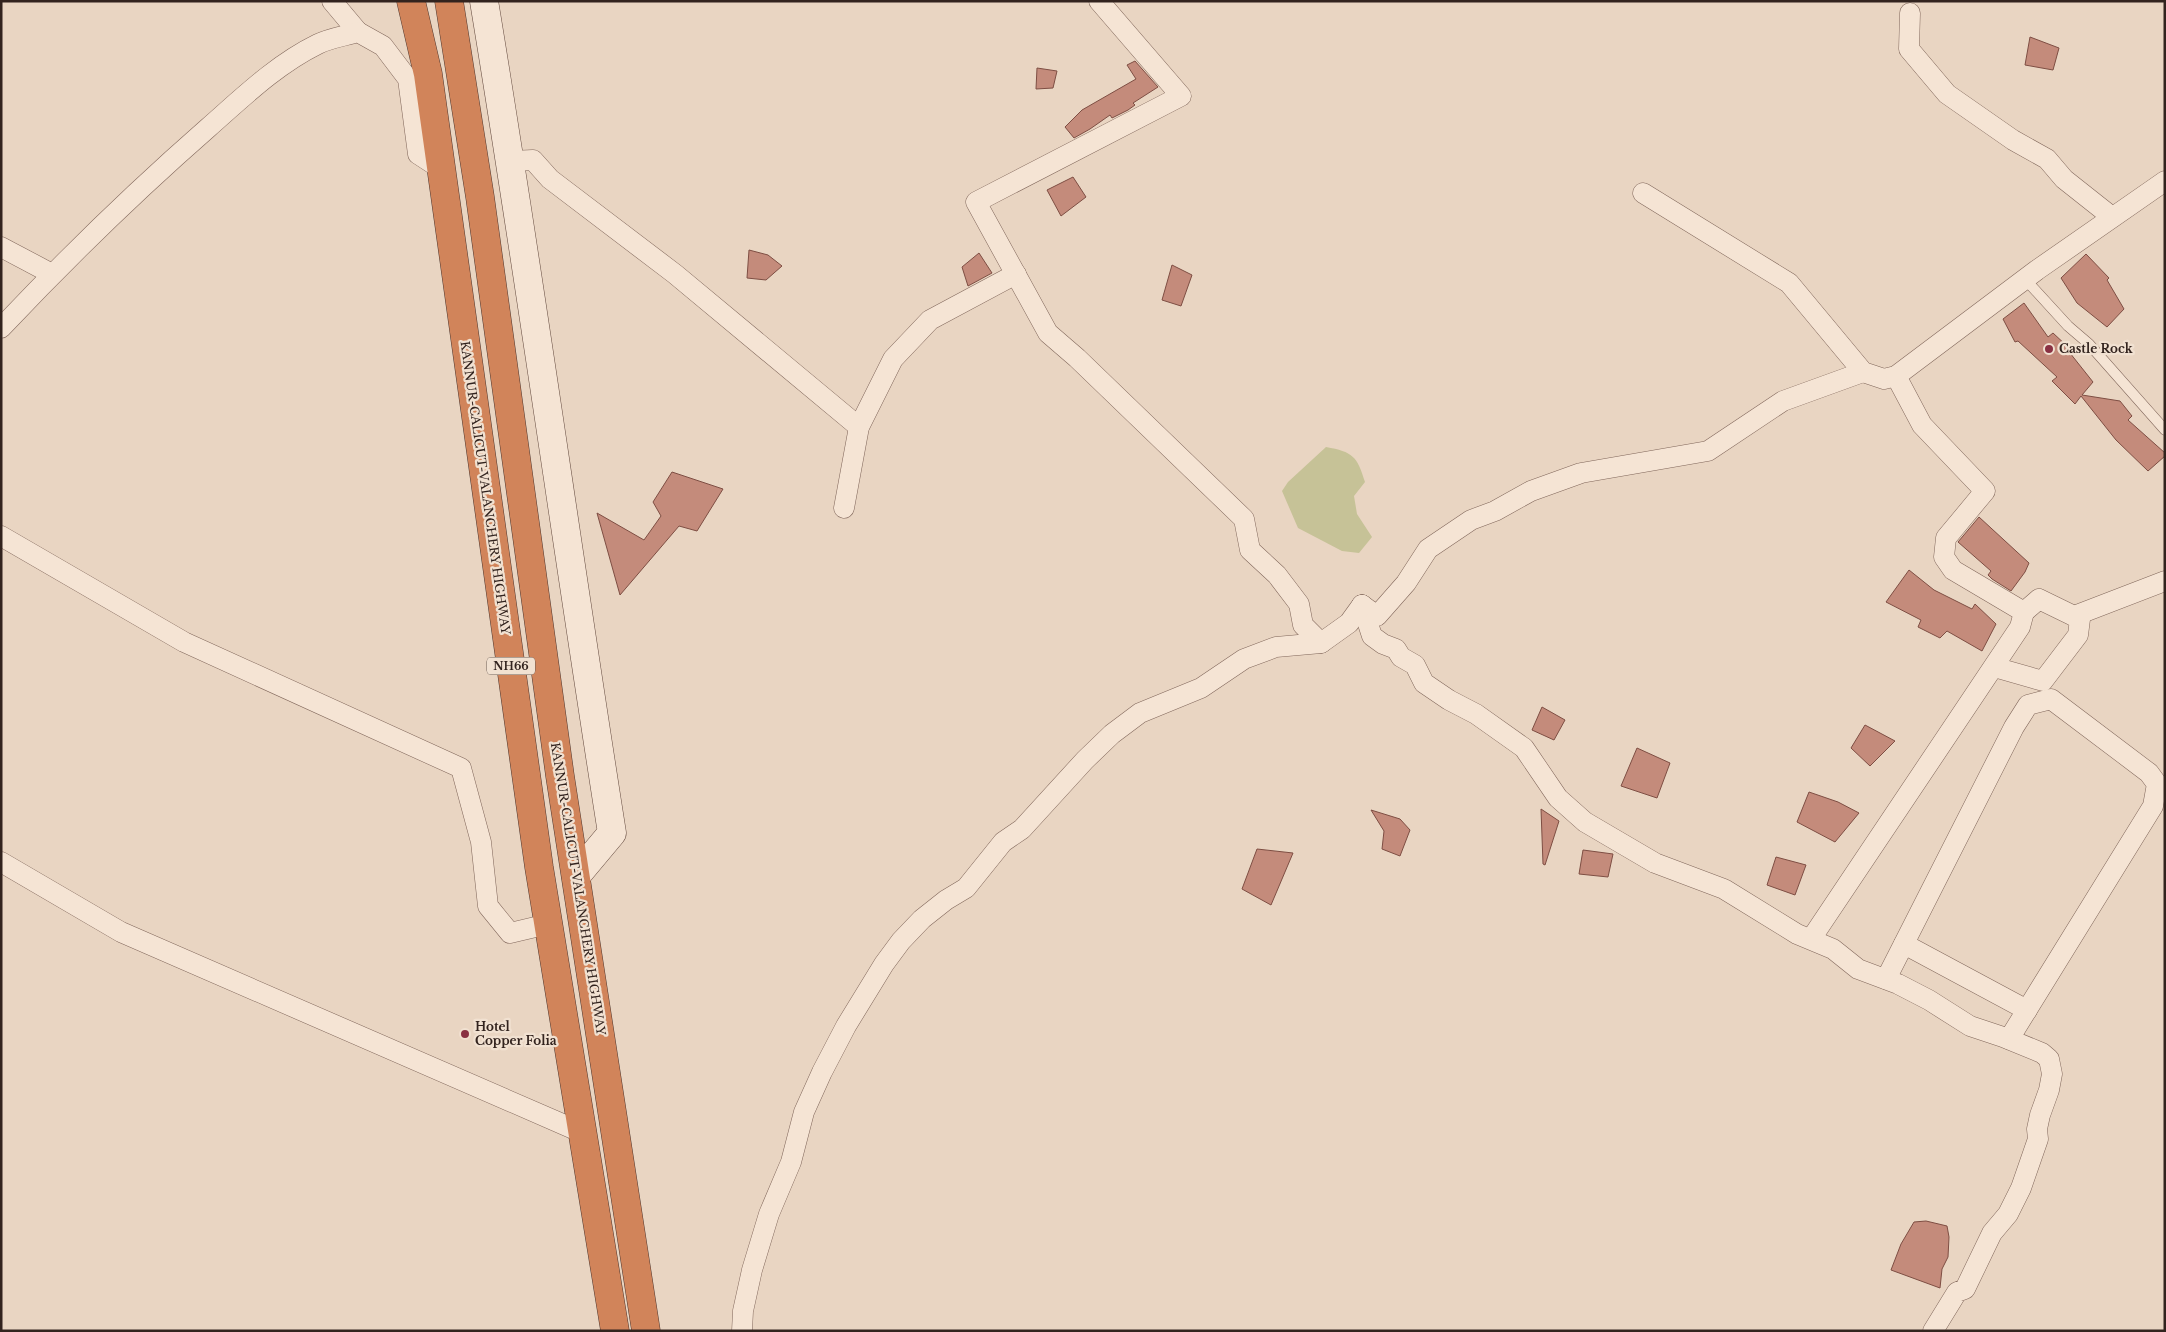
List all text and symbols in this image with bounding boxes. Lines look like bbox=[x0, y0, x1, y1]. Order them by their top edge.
street label: KANNUR-CALICUT-VALANCHERY HIGHWAY bbox=[457, 340, 514, 636]
place label: Castle Rock bbox=[2059, 341, 2134, 356]
marker: Castle Rock bbox=[2043, 343, 2055, 355]
road number: NH66 bbox=[487, 658, 535, 674]
street label: KANNUR-CALICUT-VALANCHERY HIGHWAY bbox=[548, 741, 609, 1037]
place label: Hotel Copper Folia bbox=[475, 1019, 557, 1048]
marker: Hotel Copper Folia bbox=[459, 1028, 471, 1040]

